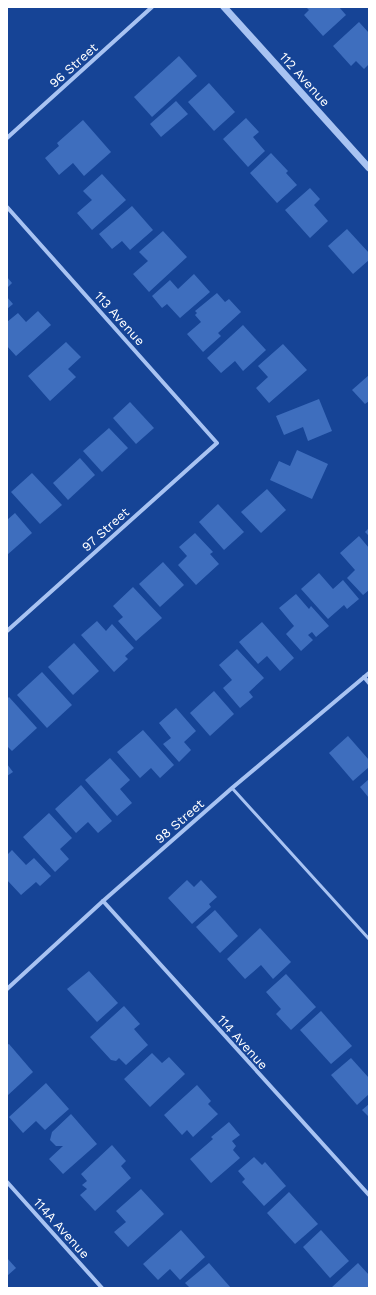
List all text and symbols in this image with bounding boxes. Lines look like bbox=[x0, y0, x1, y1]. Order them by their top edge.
street label: 96 Street bbox=[46, 40, 101, 91]
street label: 112 Avenue bbox=[276, 49, 333, 109]
street label: 113 Avenue bbox=[91, 288, 148, 348]
street label: 97 Street bbox=[79, 504, 132, 554]
street label: 98 Street bbox=[152, 796, 207, 847]
street label: 114 Avenue bbox=[214, 1012, 271, 1073]
street label: 114A Avenue bbox=[31, 1195, 93, 1262]

